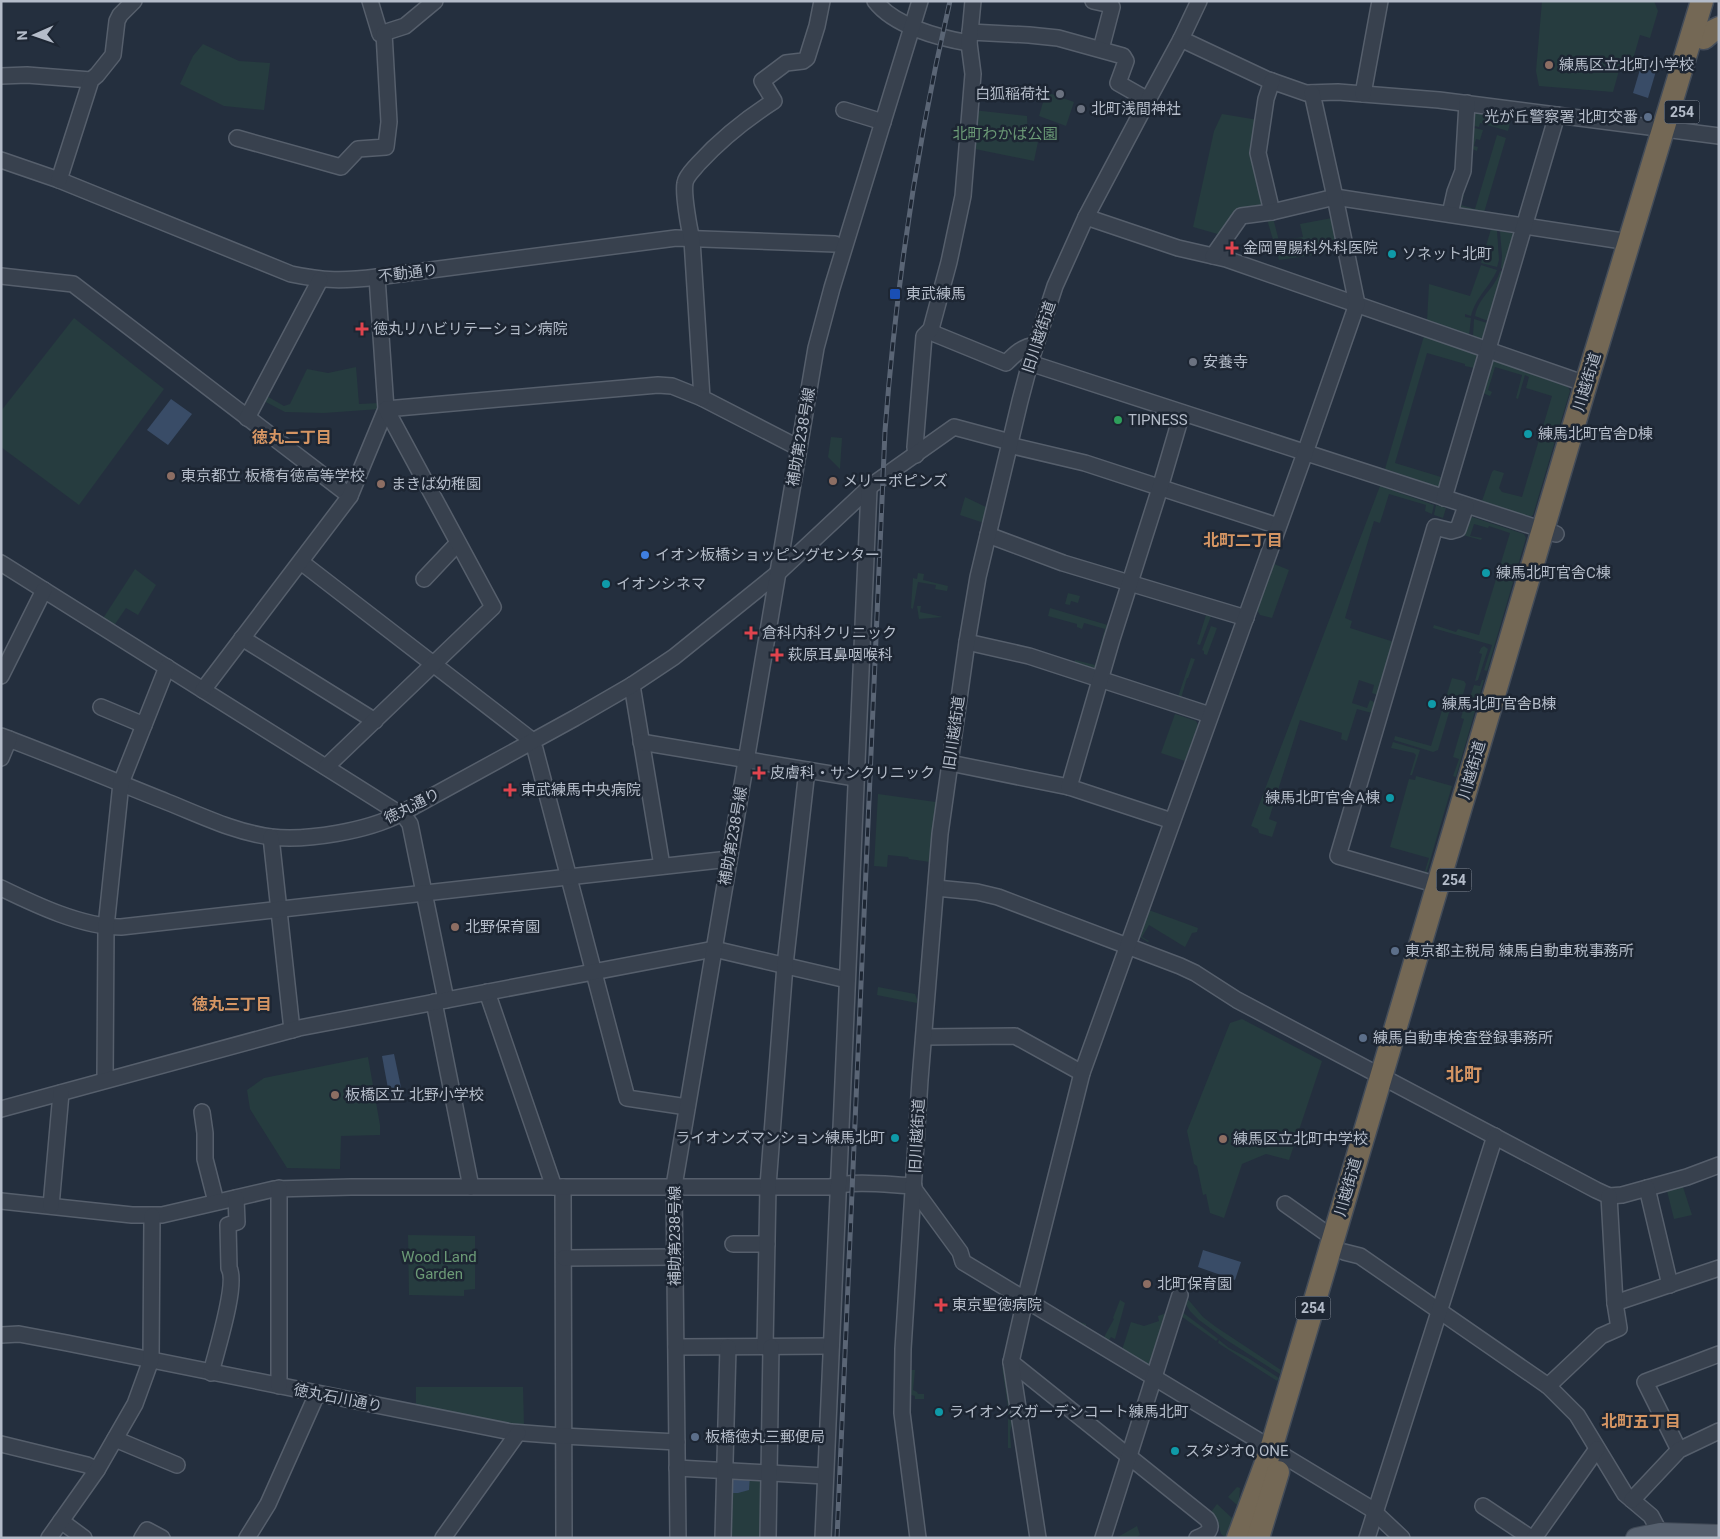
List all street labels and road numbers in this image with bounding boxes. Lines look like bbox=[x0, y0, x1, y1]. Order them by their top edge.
road number: 254 bbox=[1664, 100, 1700, 124]
street label: 不動通り bbox=[377, 260, 439, 286]
street label: 旧川越街道 bbox=[1019, 299, 1059, 375]
street label: 川越街道 bbox=[1570, 351, 1604, 413]
street label: 補助第238号線 bbox=[783, 386, 819, 488]
street label: 旧川越街道 bbox=[940, 695, 968, 771]
street label: 川越街道 bbox=[1455, 739, 1489, 801]
street label: 徳丸通り bbox=[381, 784, 443, 828]
street label: 補助第238号線 bbox=[715, 785, 751, 887]
road number: 254 bbox=[1436, 868, 1472, 892]
street label: 旧川越街道 bbox=[906, 1098, 928, 1174]
street label: 川越街道 bbox=[1331, 1156, 1365, 1218]
street label: 補助第238号線 bbox=[666, 1186, 684, 1286]
road number: 254 bbox=[1296, 1296, 1330, 1320]
street label: 徳丸石川通り bbox=[292, 1381, 384, 1415]

